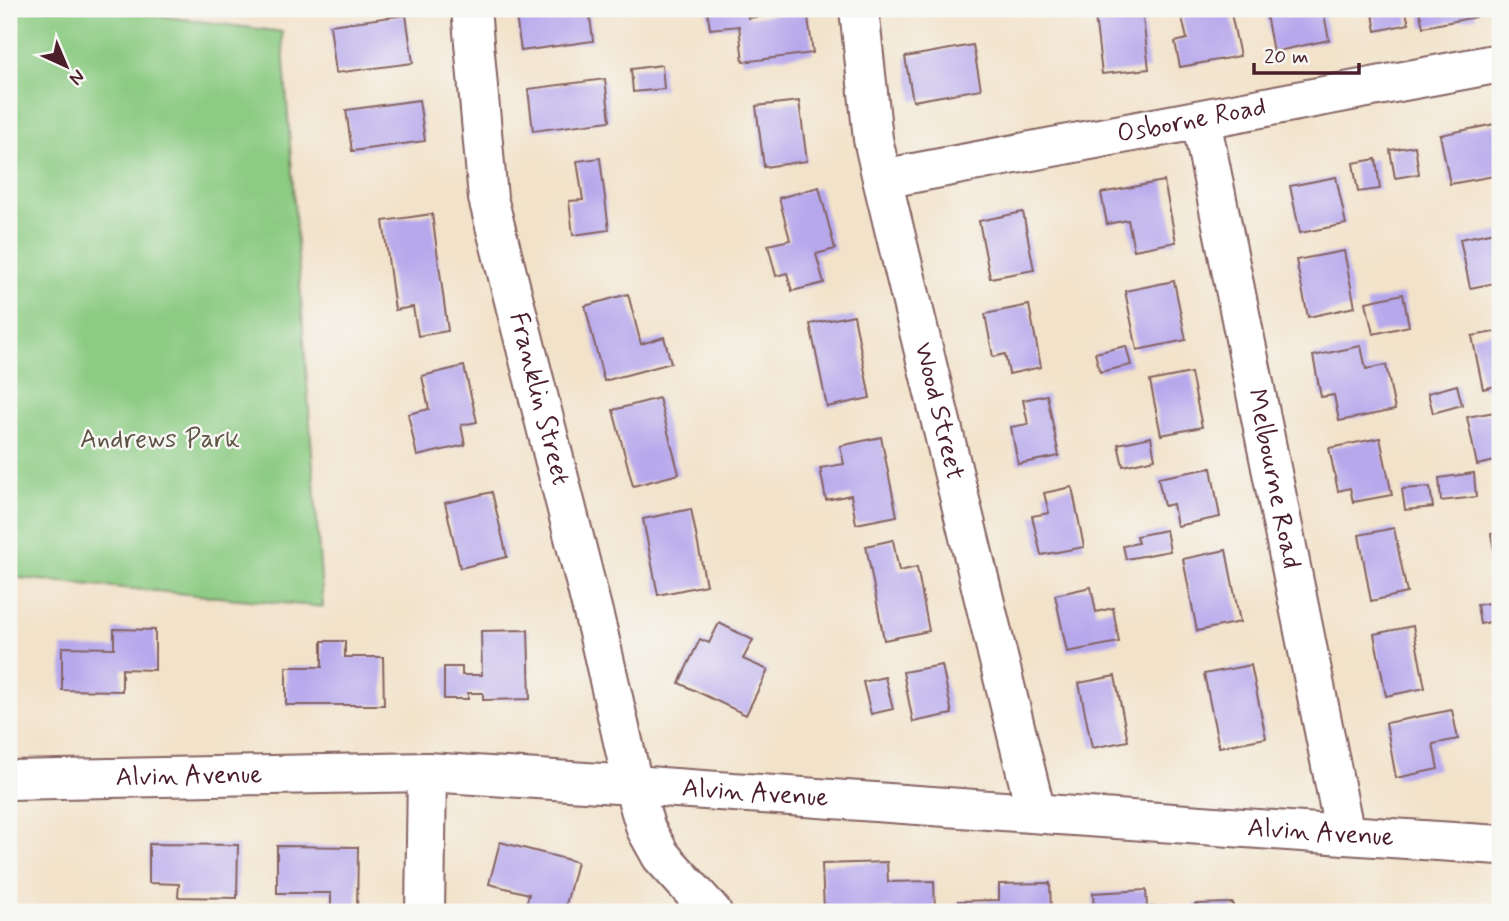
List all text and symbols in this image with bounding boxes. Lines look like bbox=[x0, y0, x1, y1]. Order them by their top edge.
north arrow bbox=[32, 32, 102, 102]
scale bar bbox=[1254, 32, 1358, 76]
text: 20 m bbox=[1264, 43, 1309, 71]
text: N bbox=[64, 64, 90, 91]
street label: Osborne Road bbox=[1114, 90, 1269, 152]
street label: Franklin Street bbox=[501, 309, 577, 489]
street label: Wood Street bbox=[905, 339, 972, 484]
street label: Melbourne Road bbox=[1239, 386, 1308, 572]
park label: Andrews Park bbox=[80, 423, 240, 457]
street label: Alvin Avenue bbox=[115, 758, 263, 795]
street label: Alvin Avenue bbox=[681, 771, 830, 816]
street label: Alvin Avenue bbox=[1246, 811, 1395, 855]

